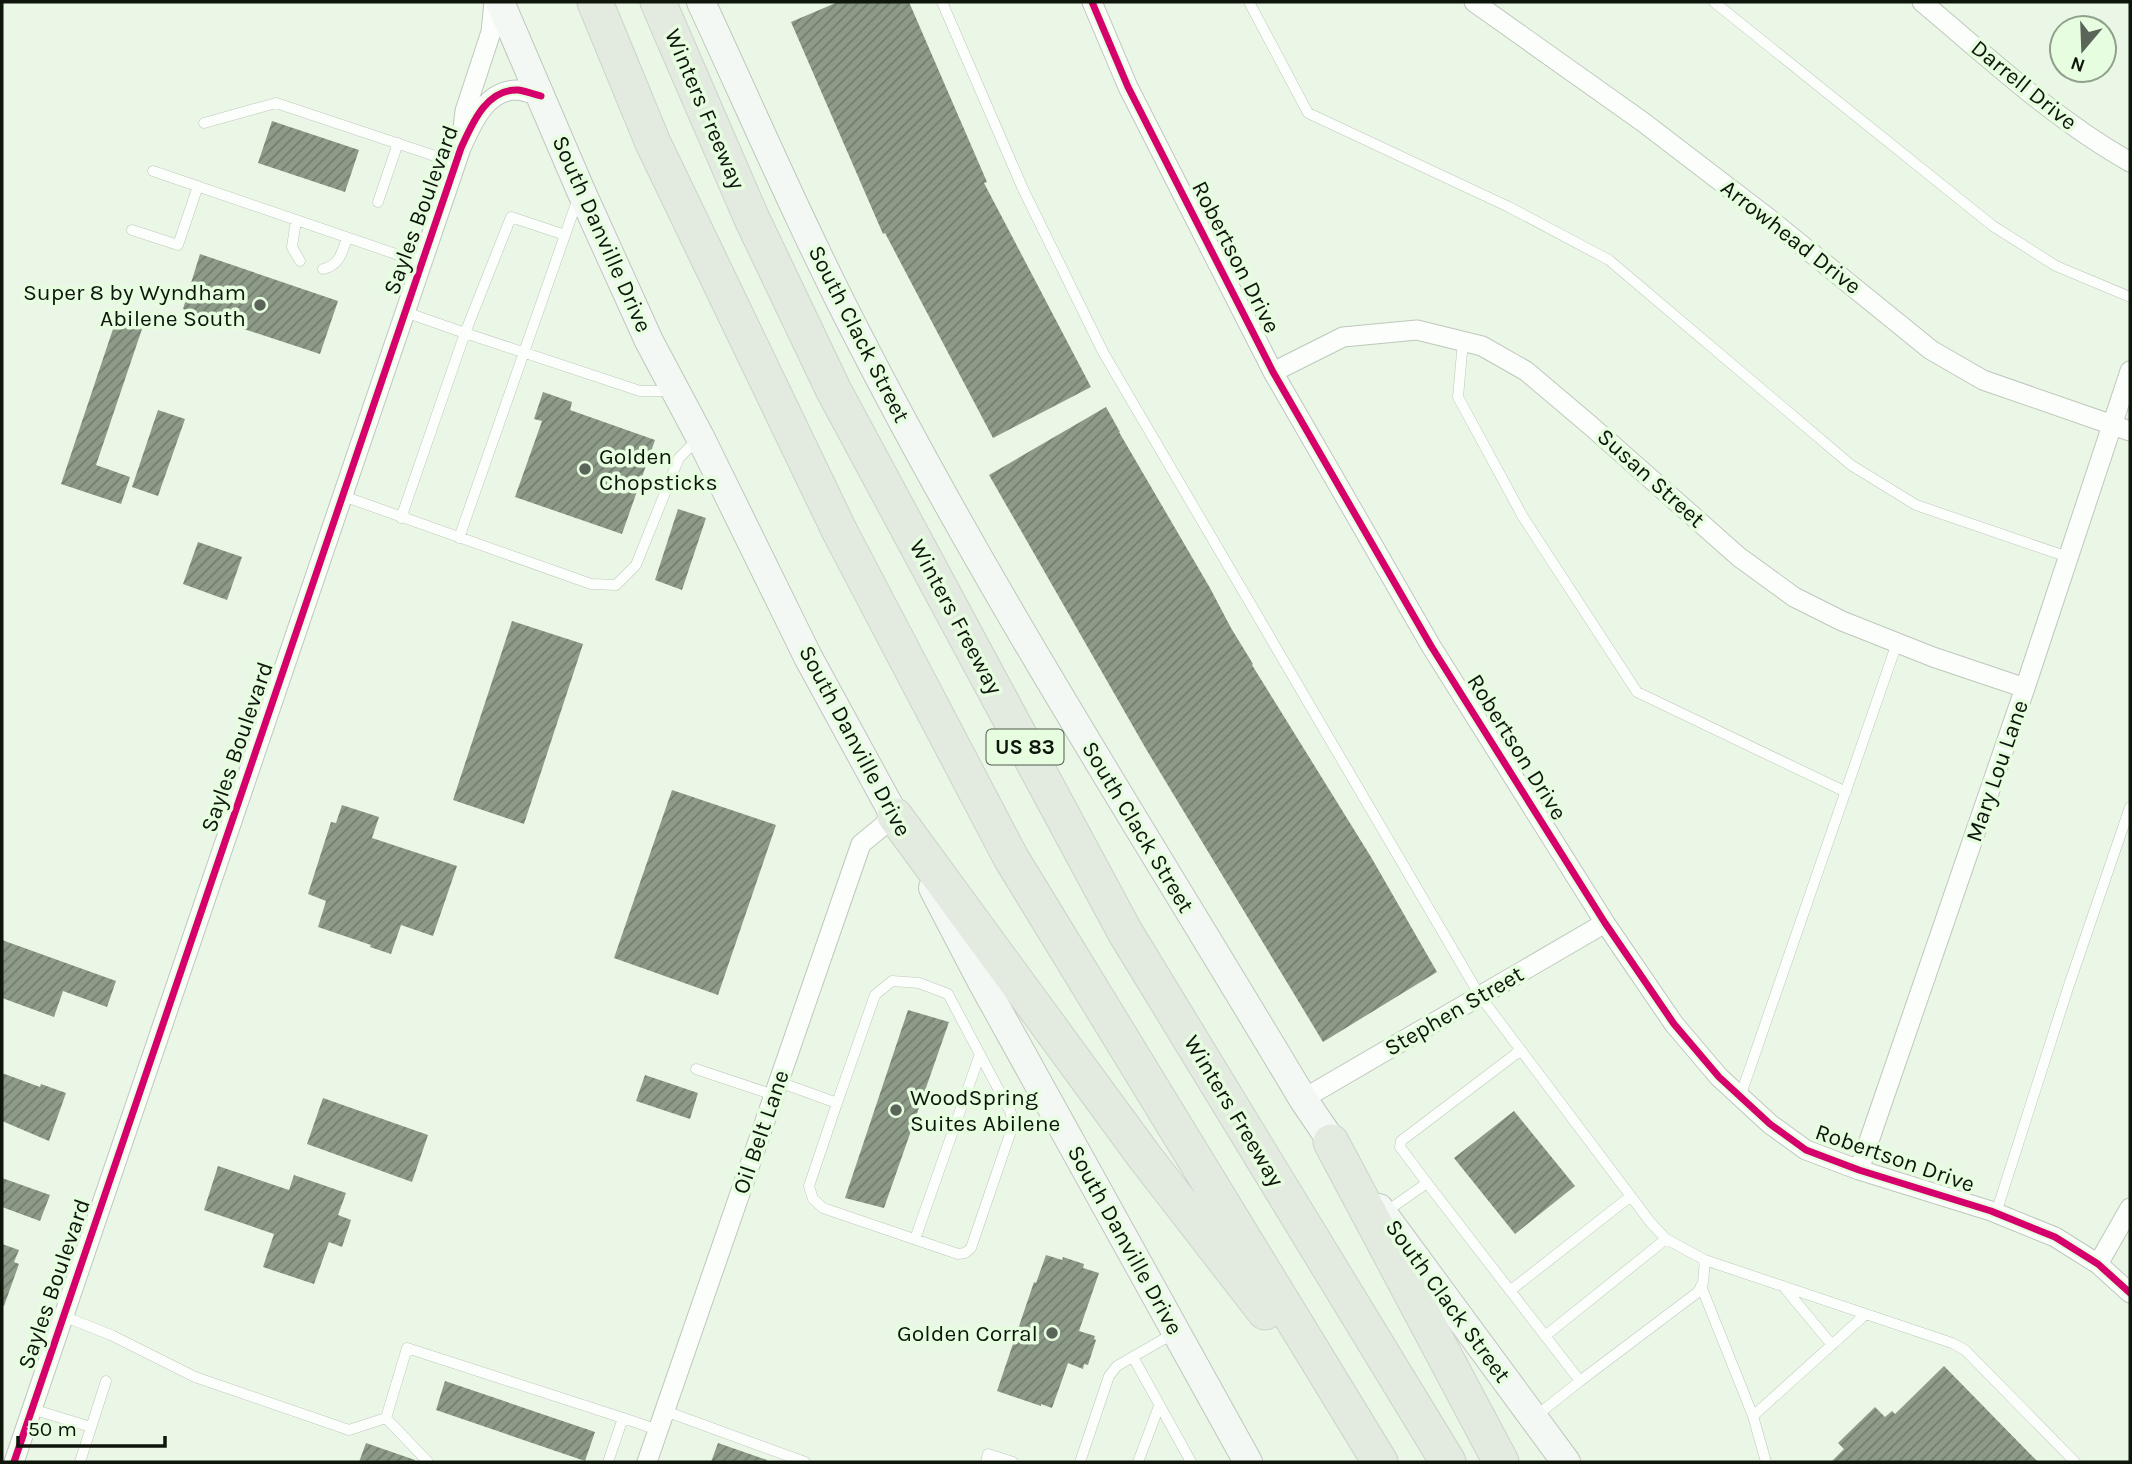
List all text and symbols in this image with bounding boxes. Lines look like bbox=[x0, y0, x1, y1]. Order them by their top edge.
north arrow bbox=[2048, 14, 2118, 84]
street label: Winters Freeway bbox=[659, 25, 751, 194]
street label: Darrell Drive bbox=[1966, 34, 2082, 136]
text: N bbox=[2068, 52, 2088, 77]
street label: Sayles Boulevard bbox=[378, 122, 464, 298]
street label: South Danville Drive bbox=[546, 131, 658, 337]
street label: Arrowhead Drive bbox=[1716, 174, 1866, 300]
street label: Robertson Drive bbox=[1186, 177, 1286, 337]
street label: South Clack Street bbox=[803, 241, 915, 427]
place label: Super 8 by Wyndham Abilene South bbox=[23, 279, 246, 332]
marker: Super 8 by Wyndham Abilene South bbox=[252, 297, 268, 313]
street label: Susan Street bbox=[1592, 423, 1710, 533]
place label: Golden Chopsticks bbox=[599, 443, 718, 496]
marker: Golden Chopsticks bbox=[577, 461, 593, 477]
street label: Winters Freeway bbox=[904, 535, 1008, 699]
street label: South Danville Drive bbox=[793, 641, 917, 841]
street label: Sayles Boulevard bbox=[195, 658, 279, 836]
street label: Robertson Drive bbox=[1461, 669, 1573, 825]
street label: Mary Lou Lane bbox=[1960, 696, 2034, 846]
road number: US 83 bbox=[986, 730, 1064, 764]
street label: South Clack Street bbox=[1076, 736, 1200, 918]
street label: Stephen Street bbox=[1380, 960, 1529, 1062]
street label: Winters Freeway bbox=[1178, 1030, 1290, 1192]
street label: Oil Belt Lane bbox=[727, 1066, 795, 1198]
place label: WoodSpring Suites Abilene bbox=[910, 1084, 1060, 1137]
marker: WoodSpring Suites Abilene bbox=[888, 1102, 904, 1118]
street label: Robertson Drive bbox=[1812, 1118, 1978, 1198]
street label: South Danville Drive bbox=[1062, 1141, 1188, 1339]
street label: Sayles Boulevard bbox=[12, 1195, 96, 1373]
street label: South Clack Street bbox=[1380, 1214, 1516, 1388]
place label: Golden Corral bbox=[897, 1320, 1038, 1347]
marker: Golden Corral bbox=[1044, 1325, 1060, 1341]
scale bar bbox=[18, 1404, 164, 1448]
text: 50 m bbox=[28, 1417, 77, 1441]

